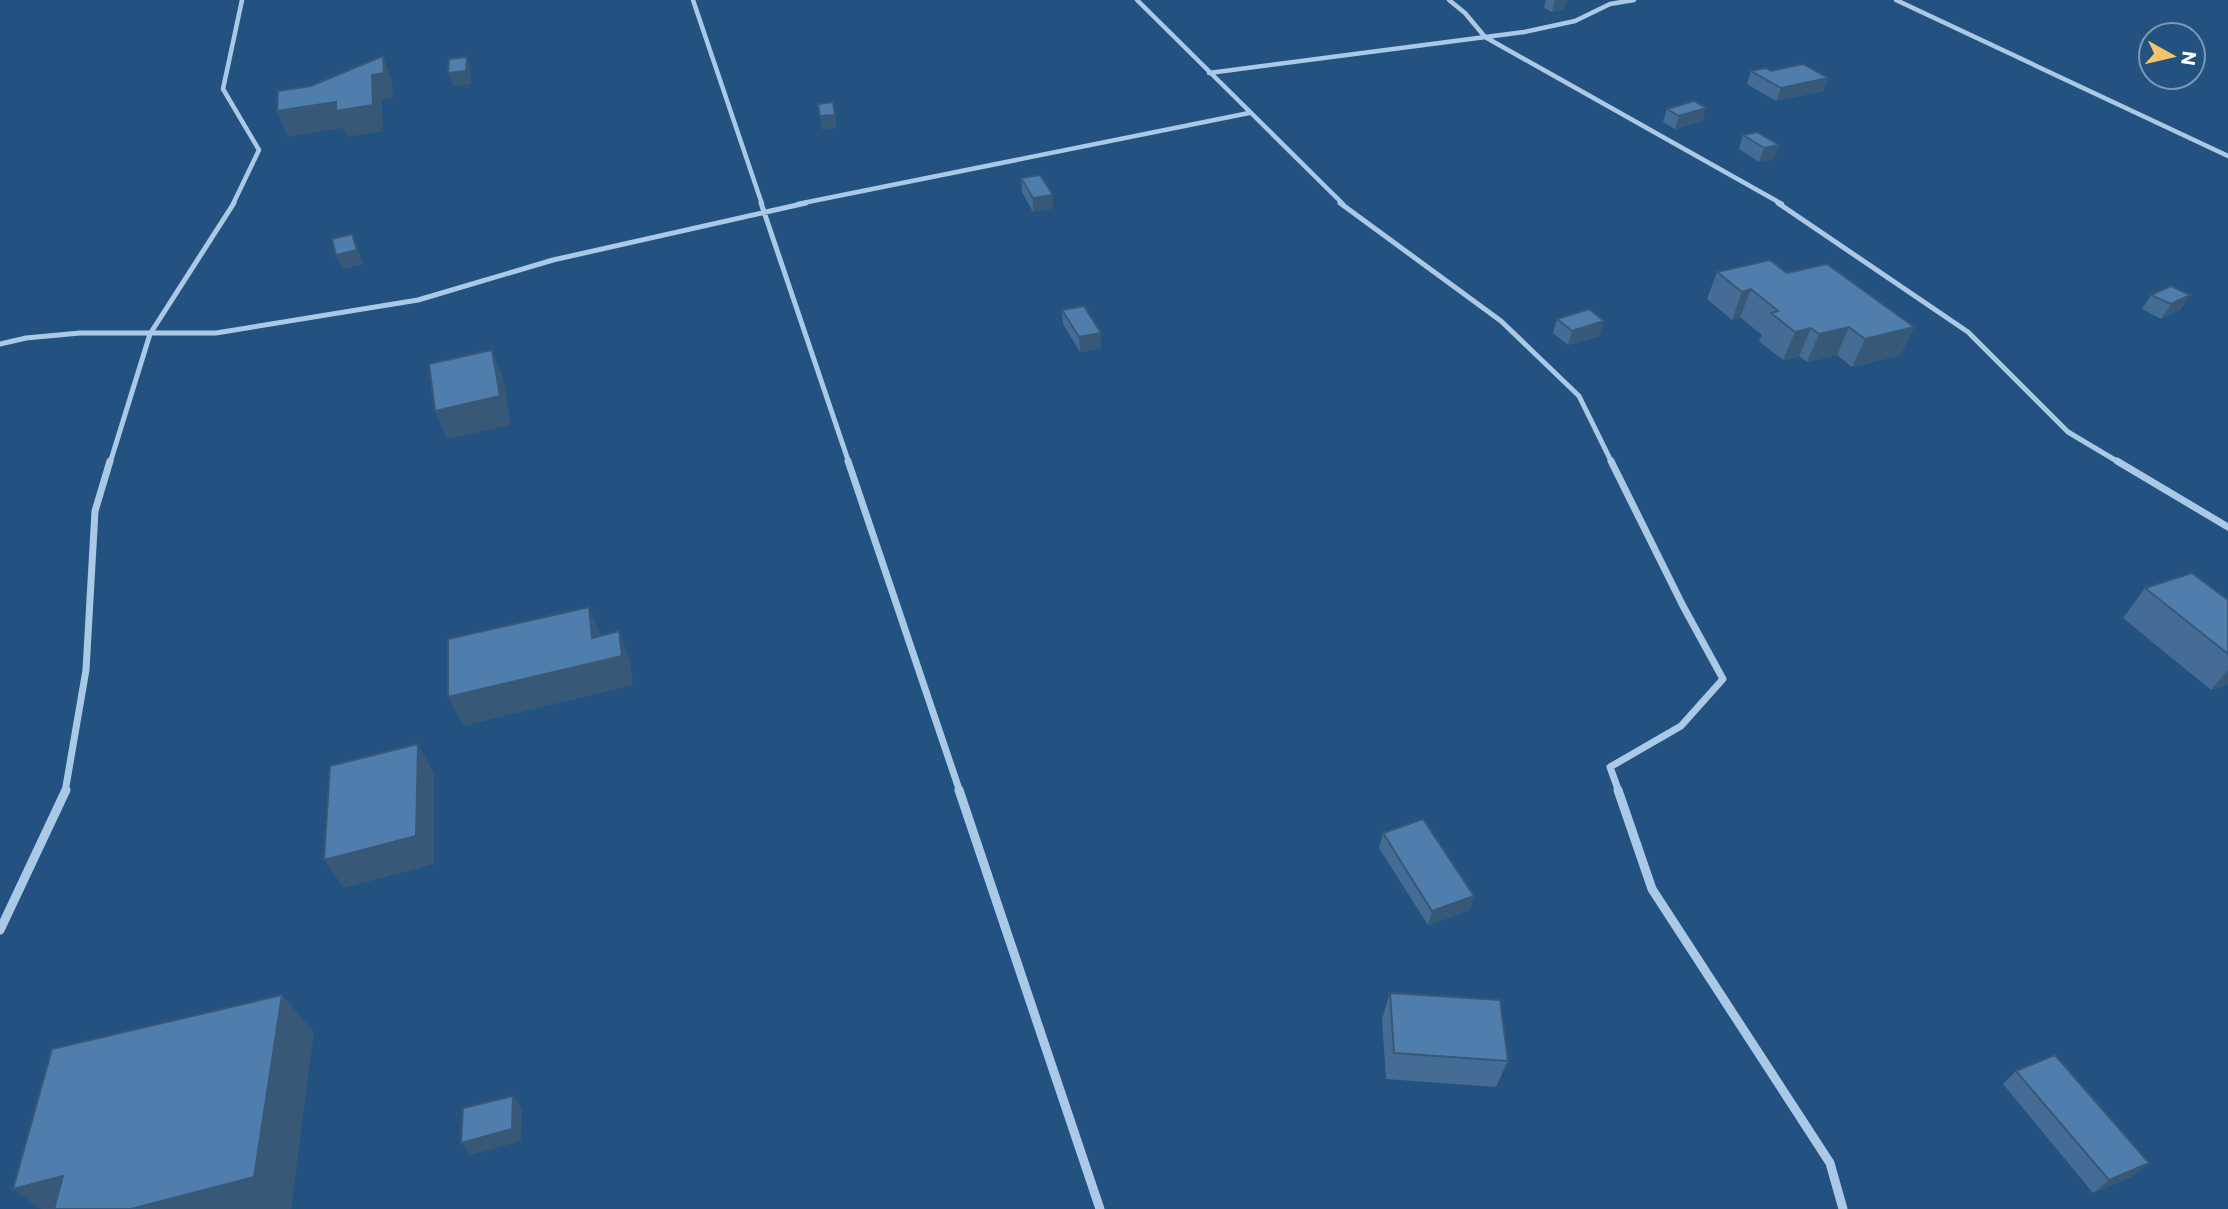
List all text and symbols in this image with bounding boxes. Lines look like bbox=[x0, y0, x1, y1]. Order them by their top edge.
north arrow bbox=[2137, 21, 2207, 91]
text: N bbox=[2177, 50, 2202, 67]

